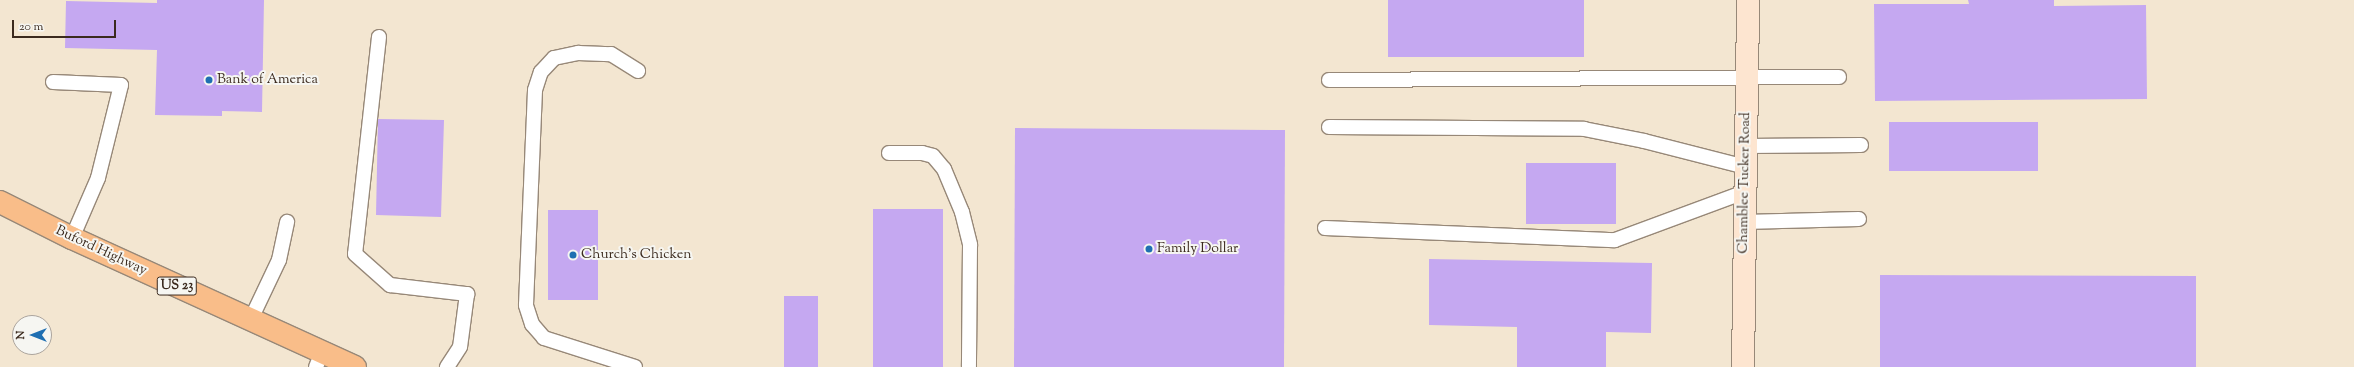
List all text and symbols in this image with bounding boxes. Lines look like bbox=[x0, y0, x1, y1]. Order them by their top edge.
scale bar bbox=[14, 12, 118, 38]
text: 20 m bbox=[19, 18, 43, 36]
place label: Bank of America bbox=[217, 72, 318, 88]
marker: Bank of America bbox=[204, 75, 214, 85]
street label: Chamblee Tucker Road bbox=[1735, 112, 1755, 254]
street label: Buford Highway bbox=[53, 223, 149, 279]
place label: Family Dollar bbox=[1157, 241, 1238, 257]
marker: Family Dollar bbox=[1144, 244, 1154, 254]
place label: Church's Chicken bbox=[581, 247, 692, 263]
marker: Church's Chicken bbox=[568, 250, 578, 260]
road number: US 23 bbox=[156, 275, 198, 297]
north arrow bbox=[12, 315, 52, 355]
text: N bbox=[13, 331, 29, 339]

